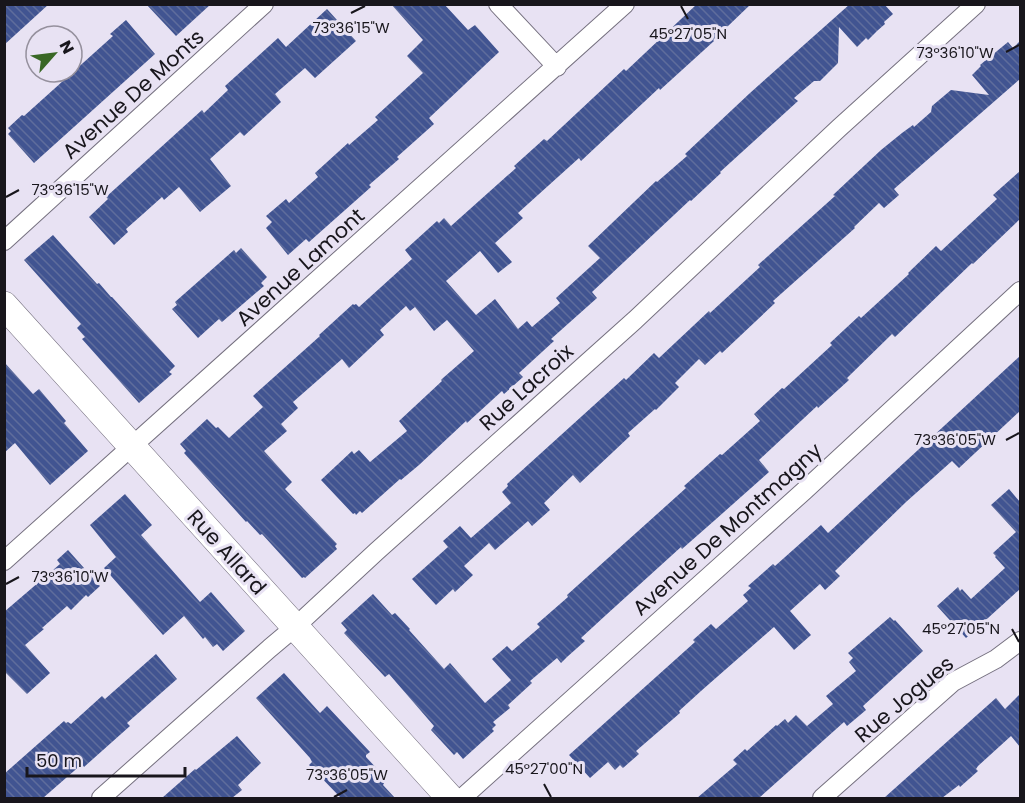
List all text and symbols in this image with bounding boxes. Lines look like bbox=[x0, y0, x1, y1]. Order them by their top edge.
text: 73°36'15"W bbox=[312, 17, 390, 38]
street label: Avenue De Monts bbox=[56, 22, 210, 166]
text: 45°27'05"N bbox=[649, 23, 727, 44]
north arrow bbox=[24, 24, 84, 84]
text: N bbox=[54, 36, 80, 58]
text: 73°36'10"W bbox=[916, 42, 994, 63]
text: 73°36'15"W bbox=[31, 179, 109, 200]
street label: Avenue Lamont bbox=[229, 201, 371, 333]
street label: Rue Lacroix bbox=[473, 337, 579, 437]
text: 73°36'05"W bbox=[914, 429, 996, 450]
street label: Avenue De Montmagny bbox=[626, 436, 828, 622]
street label: Rue Allard bbox=[181, 503, 273, 601]
text: 73°36'10"W bbox=[31, 566, 109, 587]
text: 45°27'05"N bbox=[922, 618, 1000, 639]
street label: Rue Jogues bbox=[848, 649, 960, 749]
scale bar bbox=[27, 740, 184, 778]
text: 50 m bbox=[36, 748, 82, 773]
text: 45°27'00"N bbox=[505, 758, 583, 779]
text: 73°36'05"W bbox=[306, 764, 388, 785]

